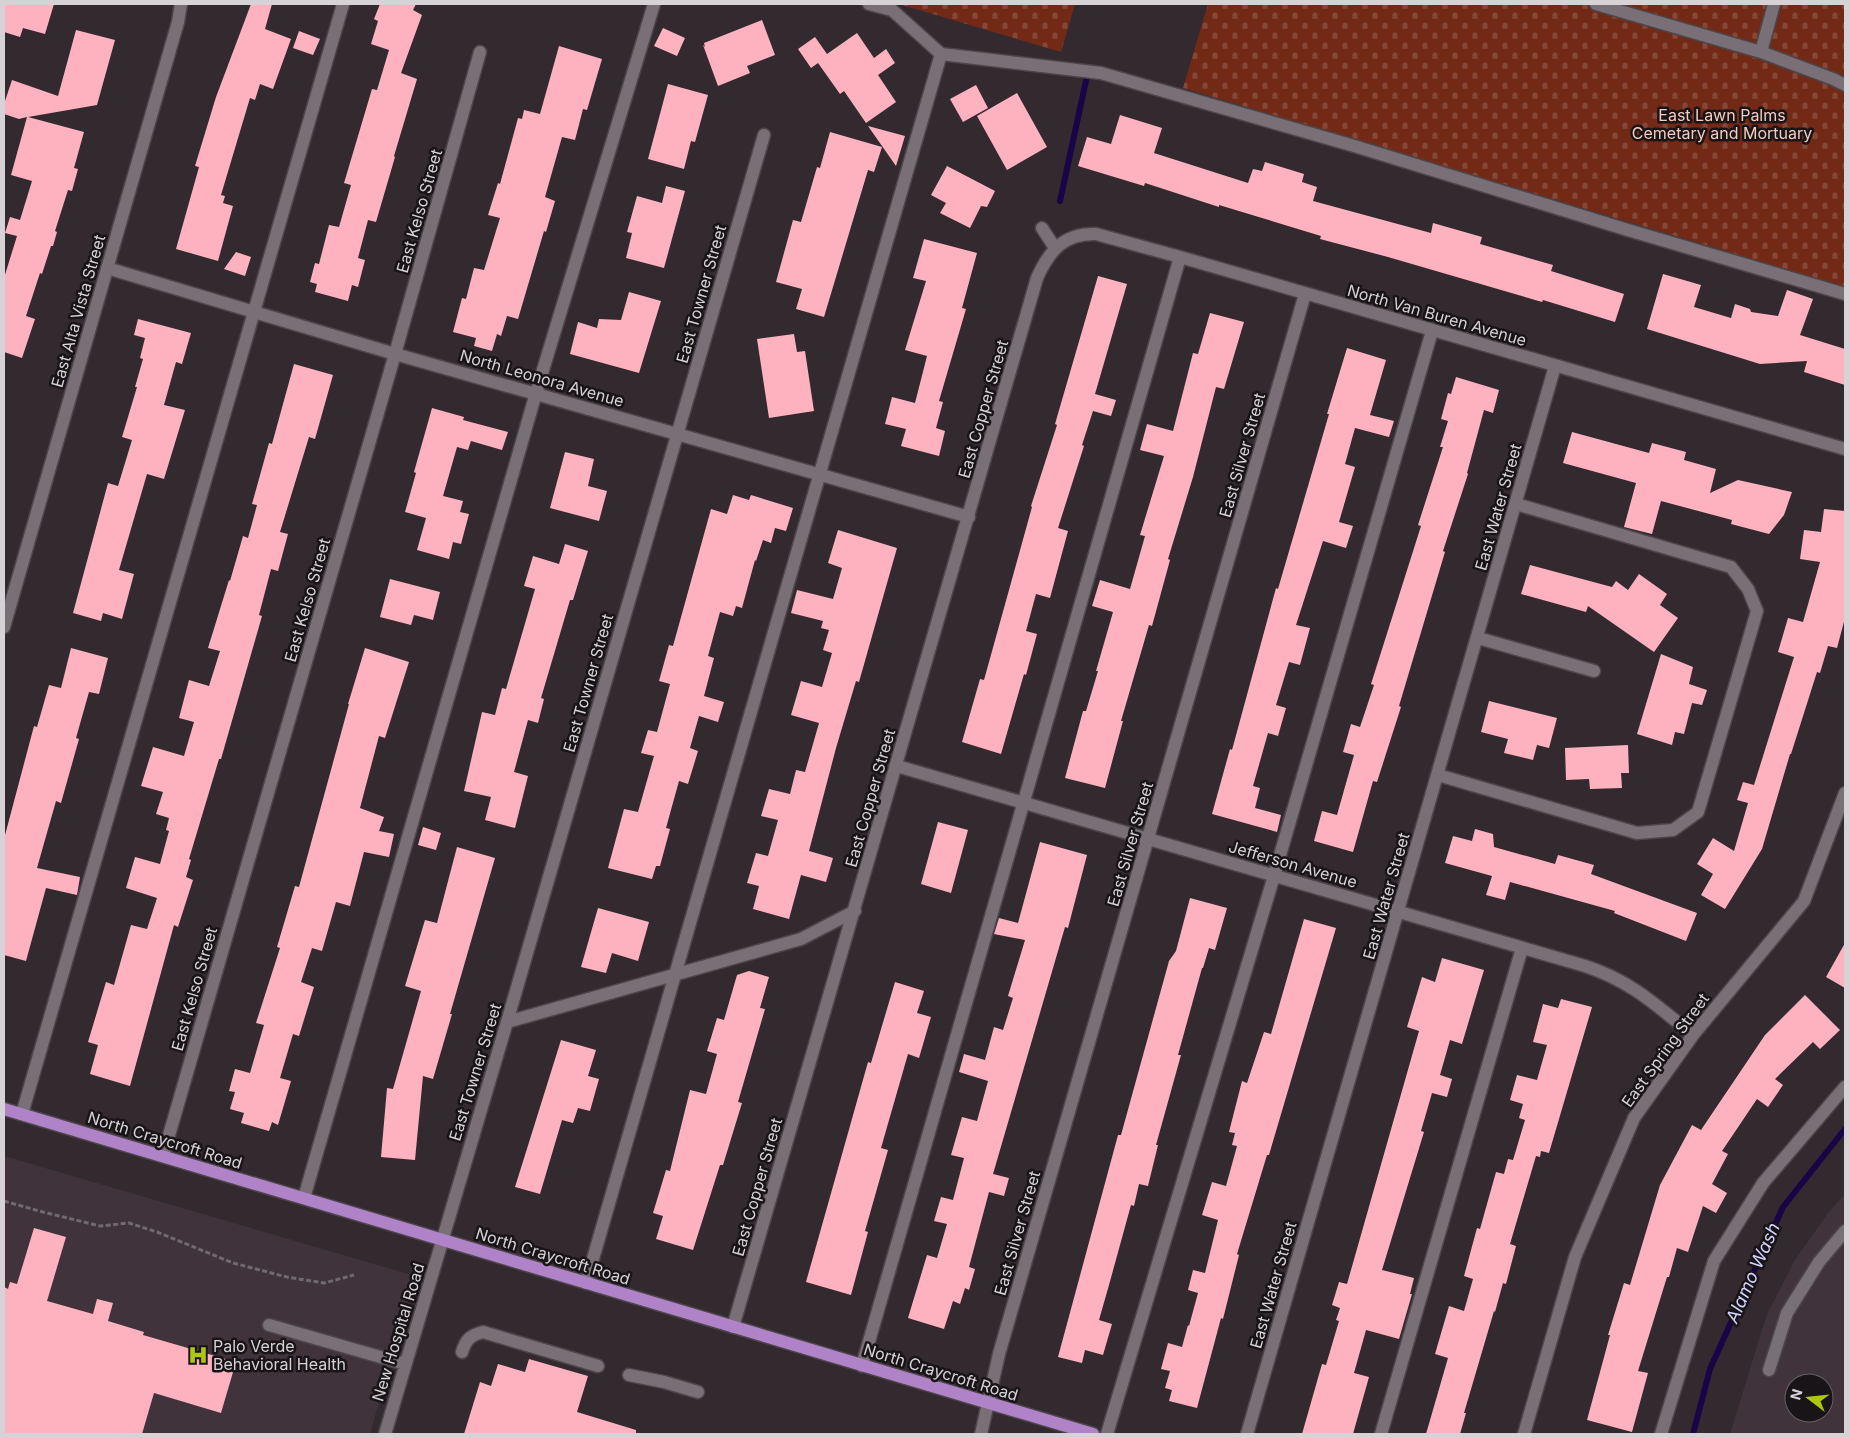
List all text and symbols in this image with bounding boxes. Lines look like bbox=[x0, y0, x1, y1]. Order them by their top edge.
park label: East Lawn Palms Cemetary and Mortuary bbox=[1632, 105, 1812, 143]
street label: East Kelso Street bbox=[392, 147, 446, 275]
street label: East Towner Street bbox=[672, 223, 730, 365]
street label: East Alta Vista Street bbox=[47, 232, 109, 390]
street label: North Van Buren Avenue bbox=[1345, 280, 1529, 350]
street label: East Copper Street bbox=[954, 338, 1012, 480]
street label: North Leonora Avenue bbox=[458, 345, 626, 411]
street label: East Silver Street bbox=[1215, 390, 1269, 520]
street label: East Water Street bbox=[1470, 441, 1526, 573]
street label: East Kelso Street bbox=[280, 536, 334, 664]
street label: East Towner Street bbox=[559, 612, 617, 754]
street label: East Copper Street bbox=[841, 727, 899, 869]
street label: East Silver Street bbox=[1103, 779, 1157, 909]
street label: East Water Street bbox=[1358, 830, 1414, 962]
street label: Jefferson Avenue bbox=[1226, 836, 1360, 892]
street label: East Kelso Street bbox=[167, 925, 221, 1053]
street label: East Spring Street bbox=[1617, 989, 1713, 1111]
street label: East Towner Street bbox=[445, 1001, 505, 1143]
street label: North Craycroft Road bbox=[85, 1107, 245, 1173]
street label: East Copper Street bbox=[728, 1116, 786, 1258]
street label: East Silver Street bbox=[990, 1168, 1044, 1298]
street label: East Water Street bbox=[1245, 1219, 1301, 1351]
water label: Alamo Wash bbox=[1721, 1219, 1784, 1327]
street label: North Craycroft Road bbox=[473, 1223, 633, 1289]
street label: New Hospital Road bbox=[367, 1260, 429, 1404]
place label: Palo Verde Behavioral Health bbox=[213, 1336, 346, 1374]
street label: North Craycroft Road bbox=[861, 1339, 1021, 1405]
hospital icon: Palo Verde Behavioral Health bbox=[187, 1344, 209, 1366]
north arrow bbox=[1784, 1373, 1834, 1423]
text: N bbox=[1786, 1387, 1806, 1402]

